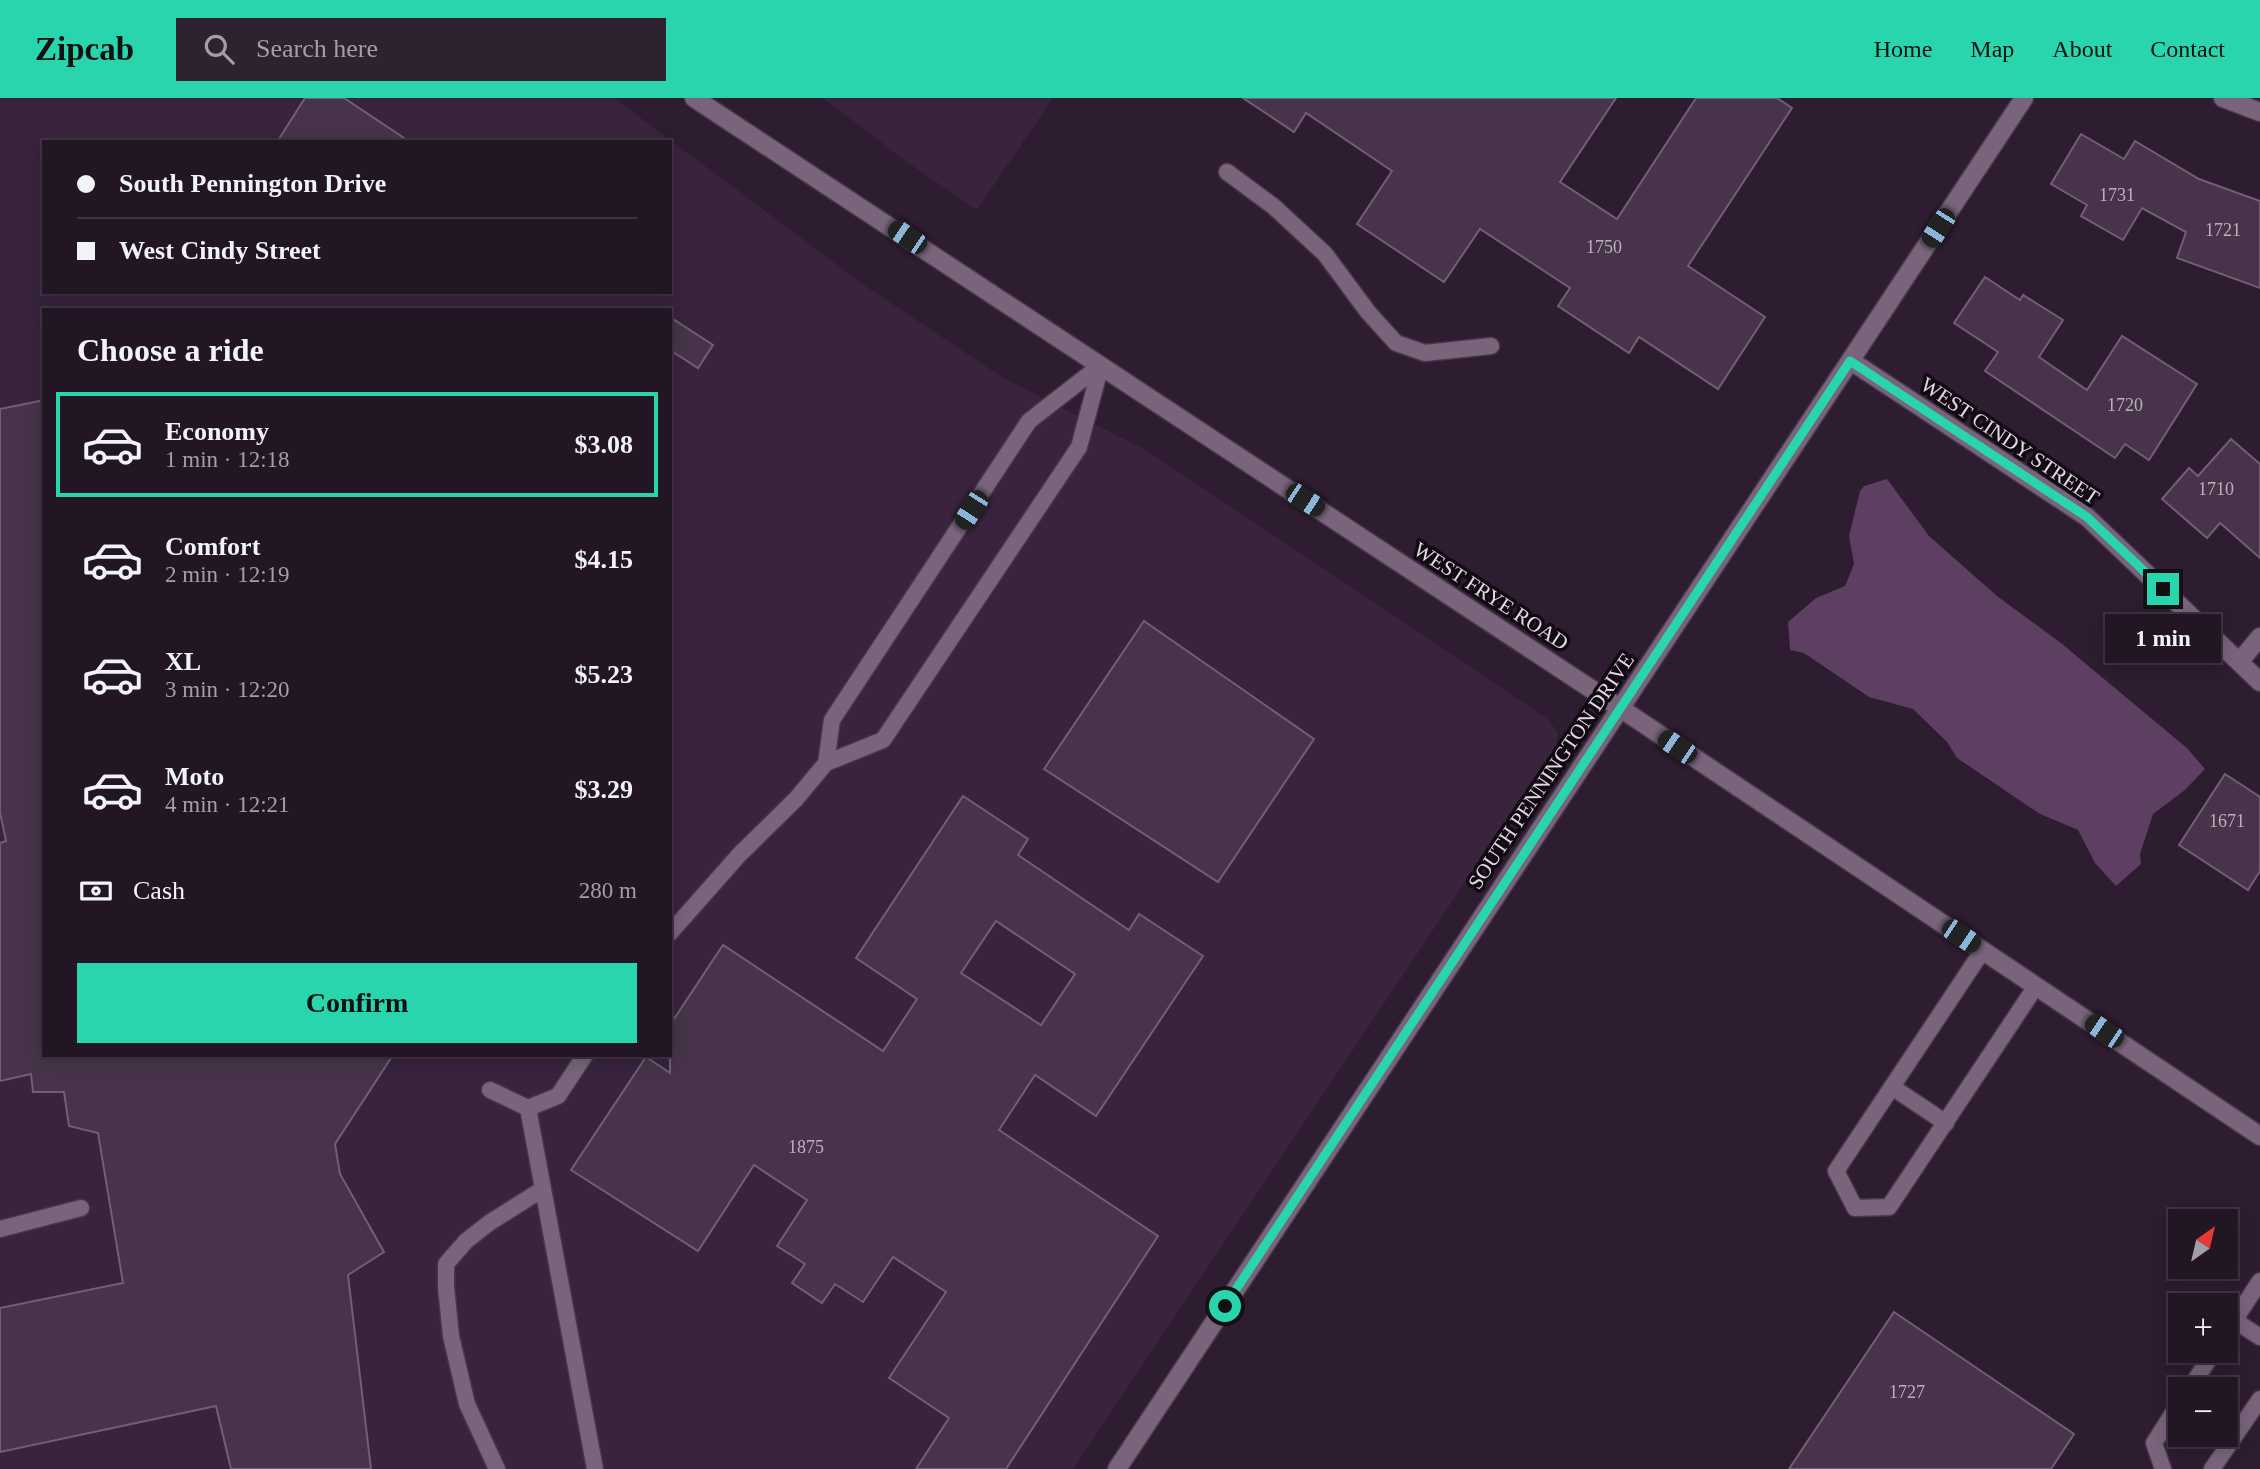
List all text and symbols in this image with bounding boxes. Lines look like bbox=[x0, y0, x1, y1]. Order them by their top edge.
search box bbox=[176, 18, 666, 81]
icon: search bbox=[200, 30, 238, 68]
text: Zipcab bbox=[35, 31, 134, 67]
text: Search here bbox=[256, 34, 378, 63]
text: Home bbox=[1874, 36, 1932, 62]
text: Map bbox=[1970, 36, 2014, 62]
text: About bbox=[2052, 36, 2112, 62]
text: Contact bbox=[2150, 36, 2225, 62]
text: South Pennington Drive bbox=[119, 169, 386, 198]
house number: 1731 bbox=[2099, 185, 2135, 205]
car bbox=[1918, 205, 1959, 251]
car bbox=[884, 217, 931, 257]
house number: 1721 bbox=[2205, 220, 2241, 240]
text: West Cindy Street bbox=[119, 236, 321, 265]
house number: 1750 bbox=[1586, 237, 1622, 257]
text: Choose a ride bbox=[77, 332, 264, 368]
street label: WEST CINDY STREET bbox=[1916, 372, 2104, 510]
house number: 1720 bbox=[2107, 395, 2143, 415]
icon: car bbox=[81, 413, 144, 476]
text: Economy bbox=[165, 417, 269, 446]
text: $3.08 bbox=[575, 430, 633, 459]
text: 1 min · 12:18 bbox=[165, 447, 290, 472]
house number: 1710 bbox=[2198, 479, 2234, 499]
car bbox=[1282, 480, 1329, 520]
car bbox=[951, 487, 992, 533]
icon: car bbox=[81, 528, 144, 591]
text: Comfort bbox=[165, 532, 260, 561]
street label: WEST FRYE ROAD bbox=[1409, 537, 1573, 655]
text: $4.15 bbox=[575, 545, 633, 574]
text: 2 min · 12:19 bbox=[165, 562, 290, 587]
route end bbox=[2147, 573, 2179, 605]
callout: 1 min bbox=[2105, 614, 2221, 662]
text: 1 min bbox=[2135, 626, 2191, 651]
icon: car bbox=[81, 643, 144, 706]
text: XL bbox=[165, 647, 201, 676]
street label: SOUTH PENNINGTON DRIVE bbox=[1463, 648, 1639, 894]
text: $5.23 bbox=[575, 660, 633, 689]
text: 3 min · 12:20 bbox=[165, 677, 290, 702]
car bbox=[1654, 727, 1701, 767]
icon: car bbox=[81, 758, 144, 821]
text: Moto bbox=[165, 762, 224, 791]
text: $3.29 bbox=[575, 775, 633, 804]
text: 4 min · 12:21 bbox=[165, 792, 290, 817]
house number: 1671 bbox=[2209, 811, 2245, 831]
icon: cash bbox=[77, 872, 115, 910]
text: Cash bbox=[133, 876, 185, 905]
text: 280 m bbox=[579, 878, 637, 903]
car bbox=[1938, 916, 1985, 956]
button: Confirm bbox=[77, 963, 637, 1043]
car bbox=[2081, 1011, 2128, 1051]
house number: 1875 bbox=[788, 1137, 824, 1157]
north arrow bbox=[2168, 1209, 2238, 1279]
map controls bbox=[2168, 1209, 2238, 1447]
route start bbox=[1209, 1290, 1241, 1322]
button: + bbox=[2168, 1293, 2238, 1363]
button: − bbox=[2168, 1377, 2238, 1447]
house number: 1727 bbox=[1889, 1382, 1925, 1402]

